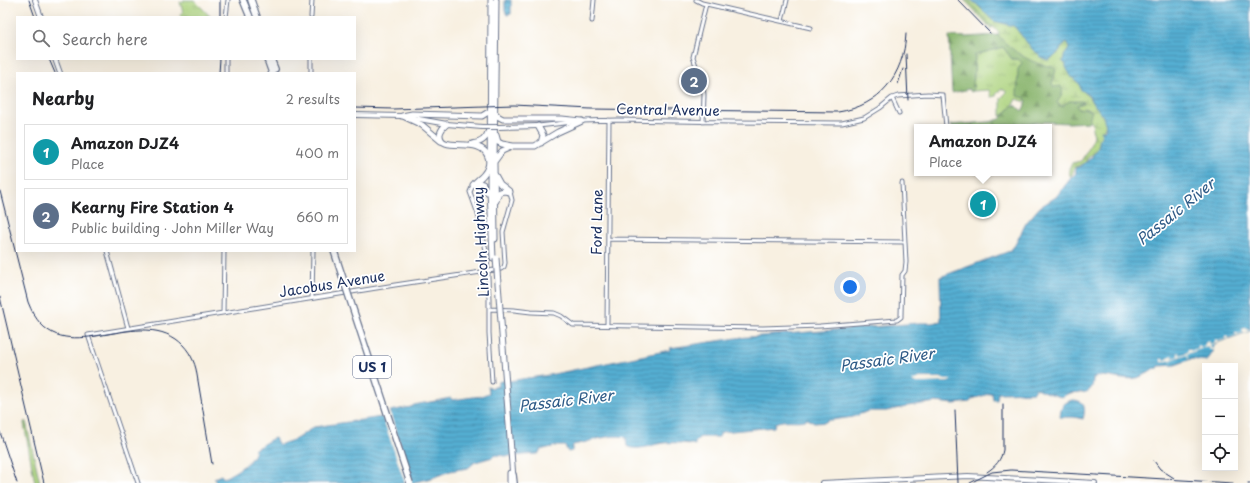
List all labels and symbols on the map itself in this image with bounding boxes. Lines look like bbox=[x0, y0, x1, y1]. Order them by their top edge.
pin: 2 bbox=[681, 66, 707, 96]
street label: Central Avenue bbox=[616, 98, 720, 121]
water label: Passaic River bbox=[1131, 171, 1221, 250]
street label: Lincoln Highway bbox=[467, 186, 494, 298]
street label: Ford Lane bbox=[585, 189, 608, 255]
pin: 1 bbox=[970, 189, 996, 219]
street label: Jacobus Avenue bbox=[278, 265, 387, 302]
your location bbox=[840, 277, 860, 297]
water label: Passaic River bbox=[838, 340, 938, 377]
road number: US 1 bbox=[353, 356, 391, 378]
water label: Passaic River bbox=[517, 382, 617, 417]

